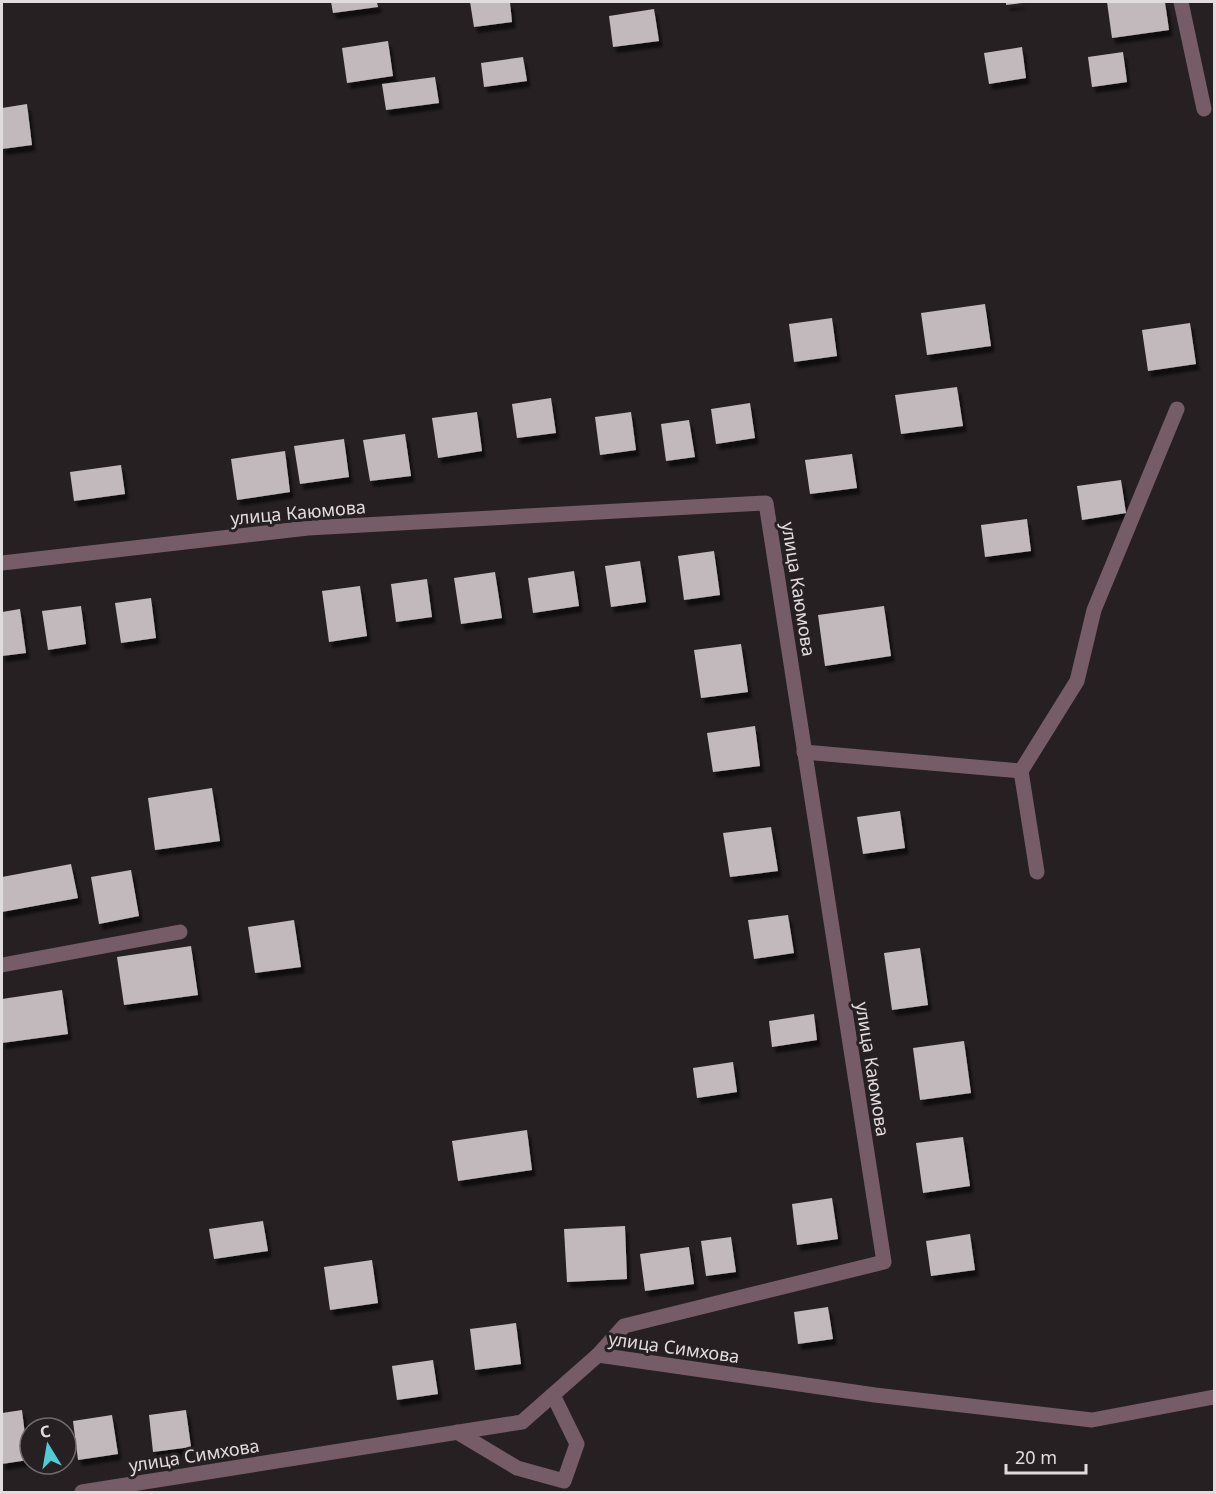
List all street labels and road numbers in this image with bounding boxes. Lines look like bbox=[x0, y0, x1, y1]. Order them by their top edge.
street label: улица Каюмова bbox=[229, 494, 367, 530]
street label: улица Каюмова bbox=[777, 520, 821, 658]
street label: улица Каюмова bbox=[851, 1000, 895, 1138]
street label: улица Симхова bbox=[607, 1326, 741, 1368]
street label: улица Симхова bbox=[127, 1433, 261, 1477]

